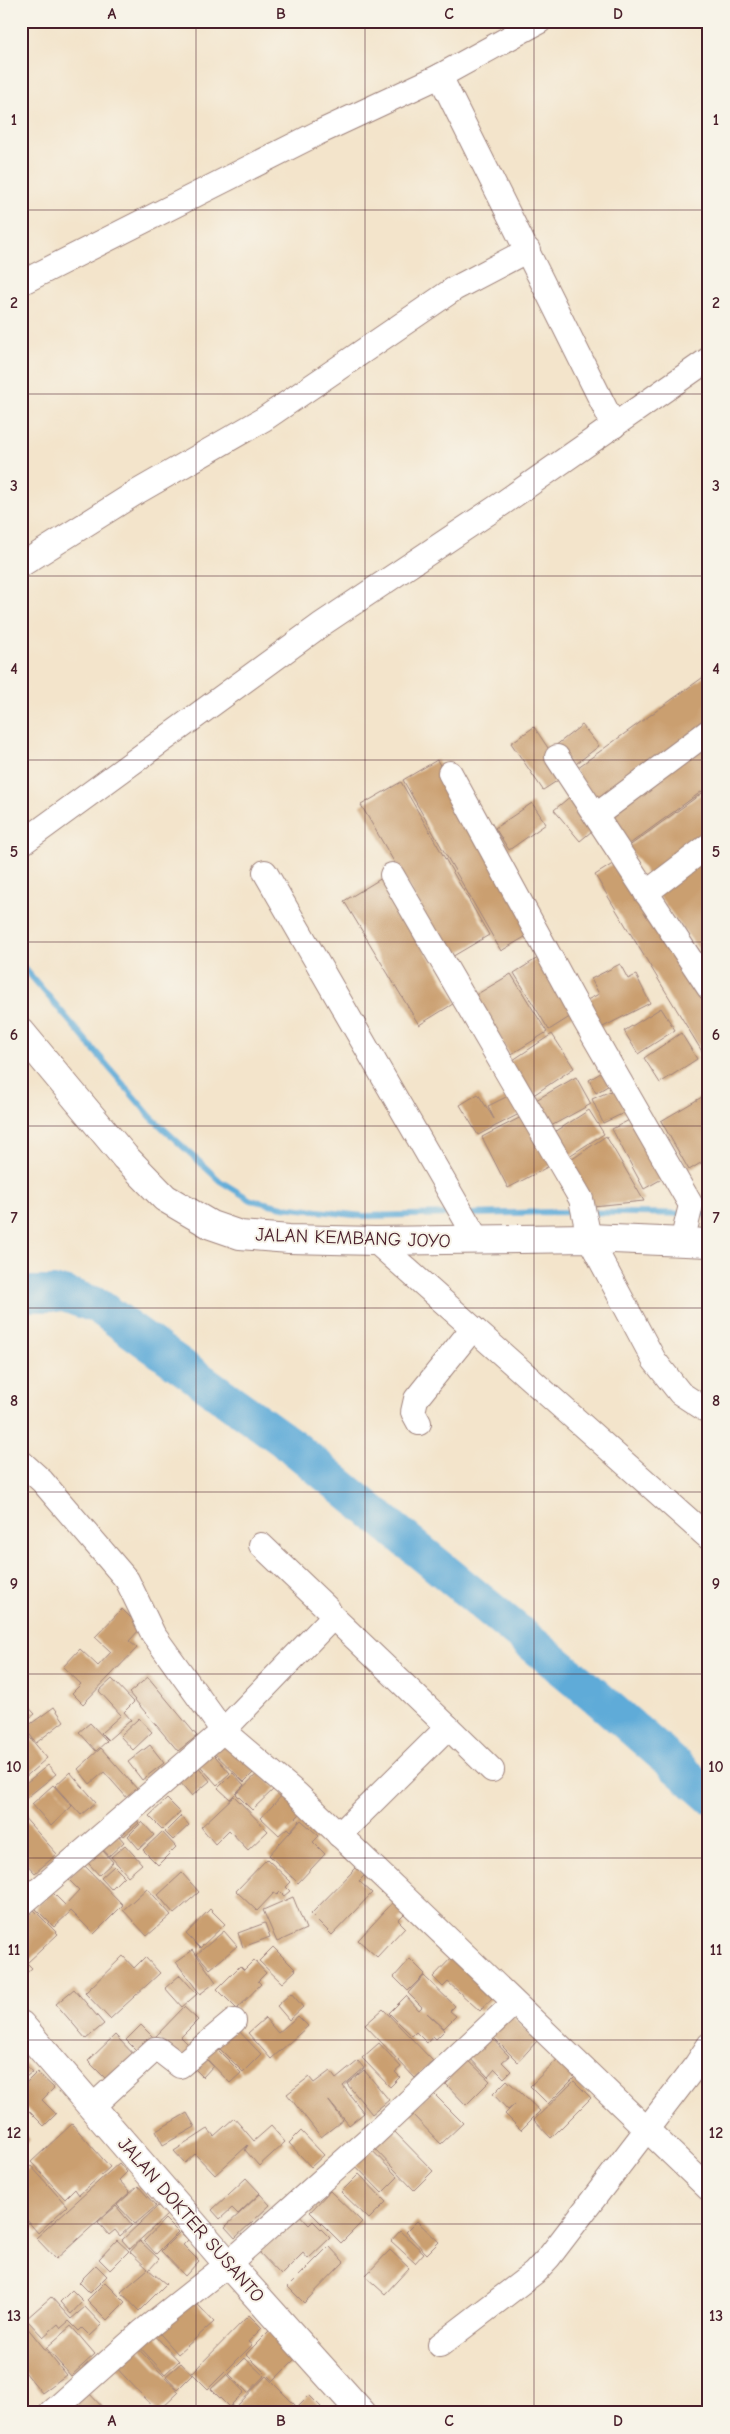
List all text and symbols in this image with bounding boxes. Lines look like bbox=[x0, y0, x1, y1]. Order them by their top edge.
text: A bbox=[108, 5, 117, 23]
text: B bbox=[276, 5, 286, 23]
text: C bbox=[444, 5, 454, 23]
text: D bbox=[613, 5, 623, 23]
text: 1 bbox=[11, 111, 17, 129]
text: 1 bbox=[713, 111, 719, 129]
text: 2 bbox=[10, 294, 18, 312]
text: 2 bbox=[712, 294, 720, 312]
text: 3 bbox=[10, 477, 18, 495]
text: 3 bbox=[712, 477, 720, 495]
text: 4 bbox=[10, 660, 18, 678]
text: 4 bbox=[712, 660, 720, 678]
text: 5 bbox=[10, 843, 18, 861]
text: 5 bbox=[712, 843, 720, 861]
text: 6 bbox=[10, 1026, 18, 1044]
text: 6 bbox=[712, 1026, 720, 1044]
text: 7 bbox=[10, 1209, 18, 1227]
text: 7 bbox=[712, 1209, 720, 1227]
street label: JALAN KEMBANG JOYO bbox=[255, 1224, 451, 1252]
text: 8 bbox=[10, 1392, 18, 1410]
text: 8 bbox=[712, 1392, 720, 1410]
text: 9 bbox=[10, 1575, 18, 1593]
text: 9 bbox=[712, 1575, 720, 1593]
text: 10 bbox=[6, 1758, 22, 1776]
text: 10 bbox=[708, 1758, 724, 1776]
text: 11 bbox=[8, 1941, 20, 1959]
text: 11 bbox=[710, 1941, 722, 1959]
text: 12 bbox=[7, 2124, 21, 2142]
text: 12 bbox=[709, 2124, 723, 2142]
street label: JALAN DOKTER SUSANTO bbox=[113, 2133, 269, 2307]
text: 13 bbox=[7, 2307, 21, 2325]
text: 13 bbox=[709, 2307, 723, 2325]
text: A bbox=[108, 2412, 117, 2430]
text: B bbox=[276, 2412, 286, 2430]
text: C bbox=[444, 2412, 454, 2430]
text: D bbox=[613, 2412, 623, 2430]

